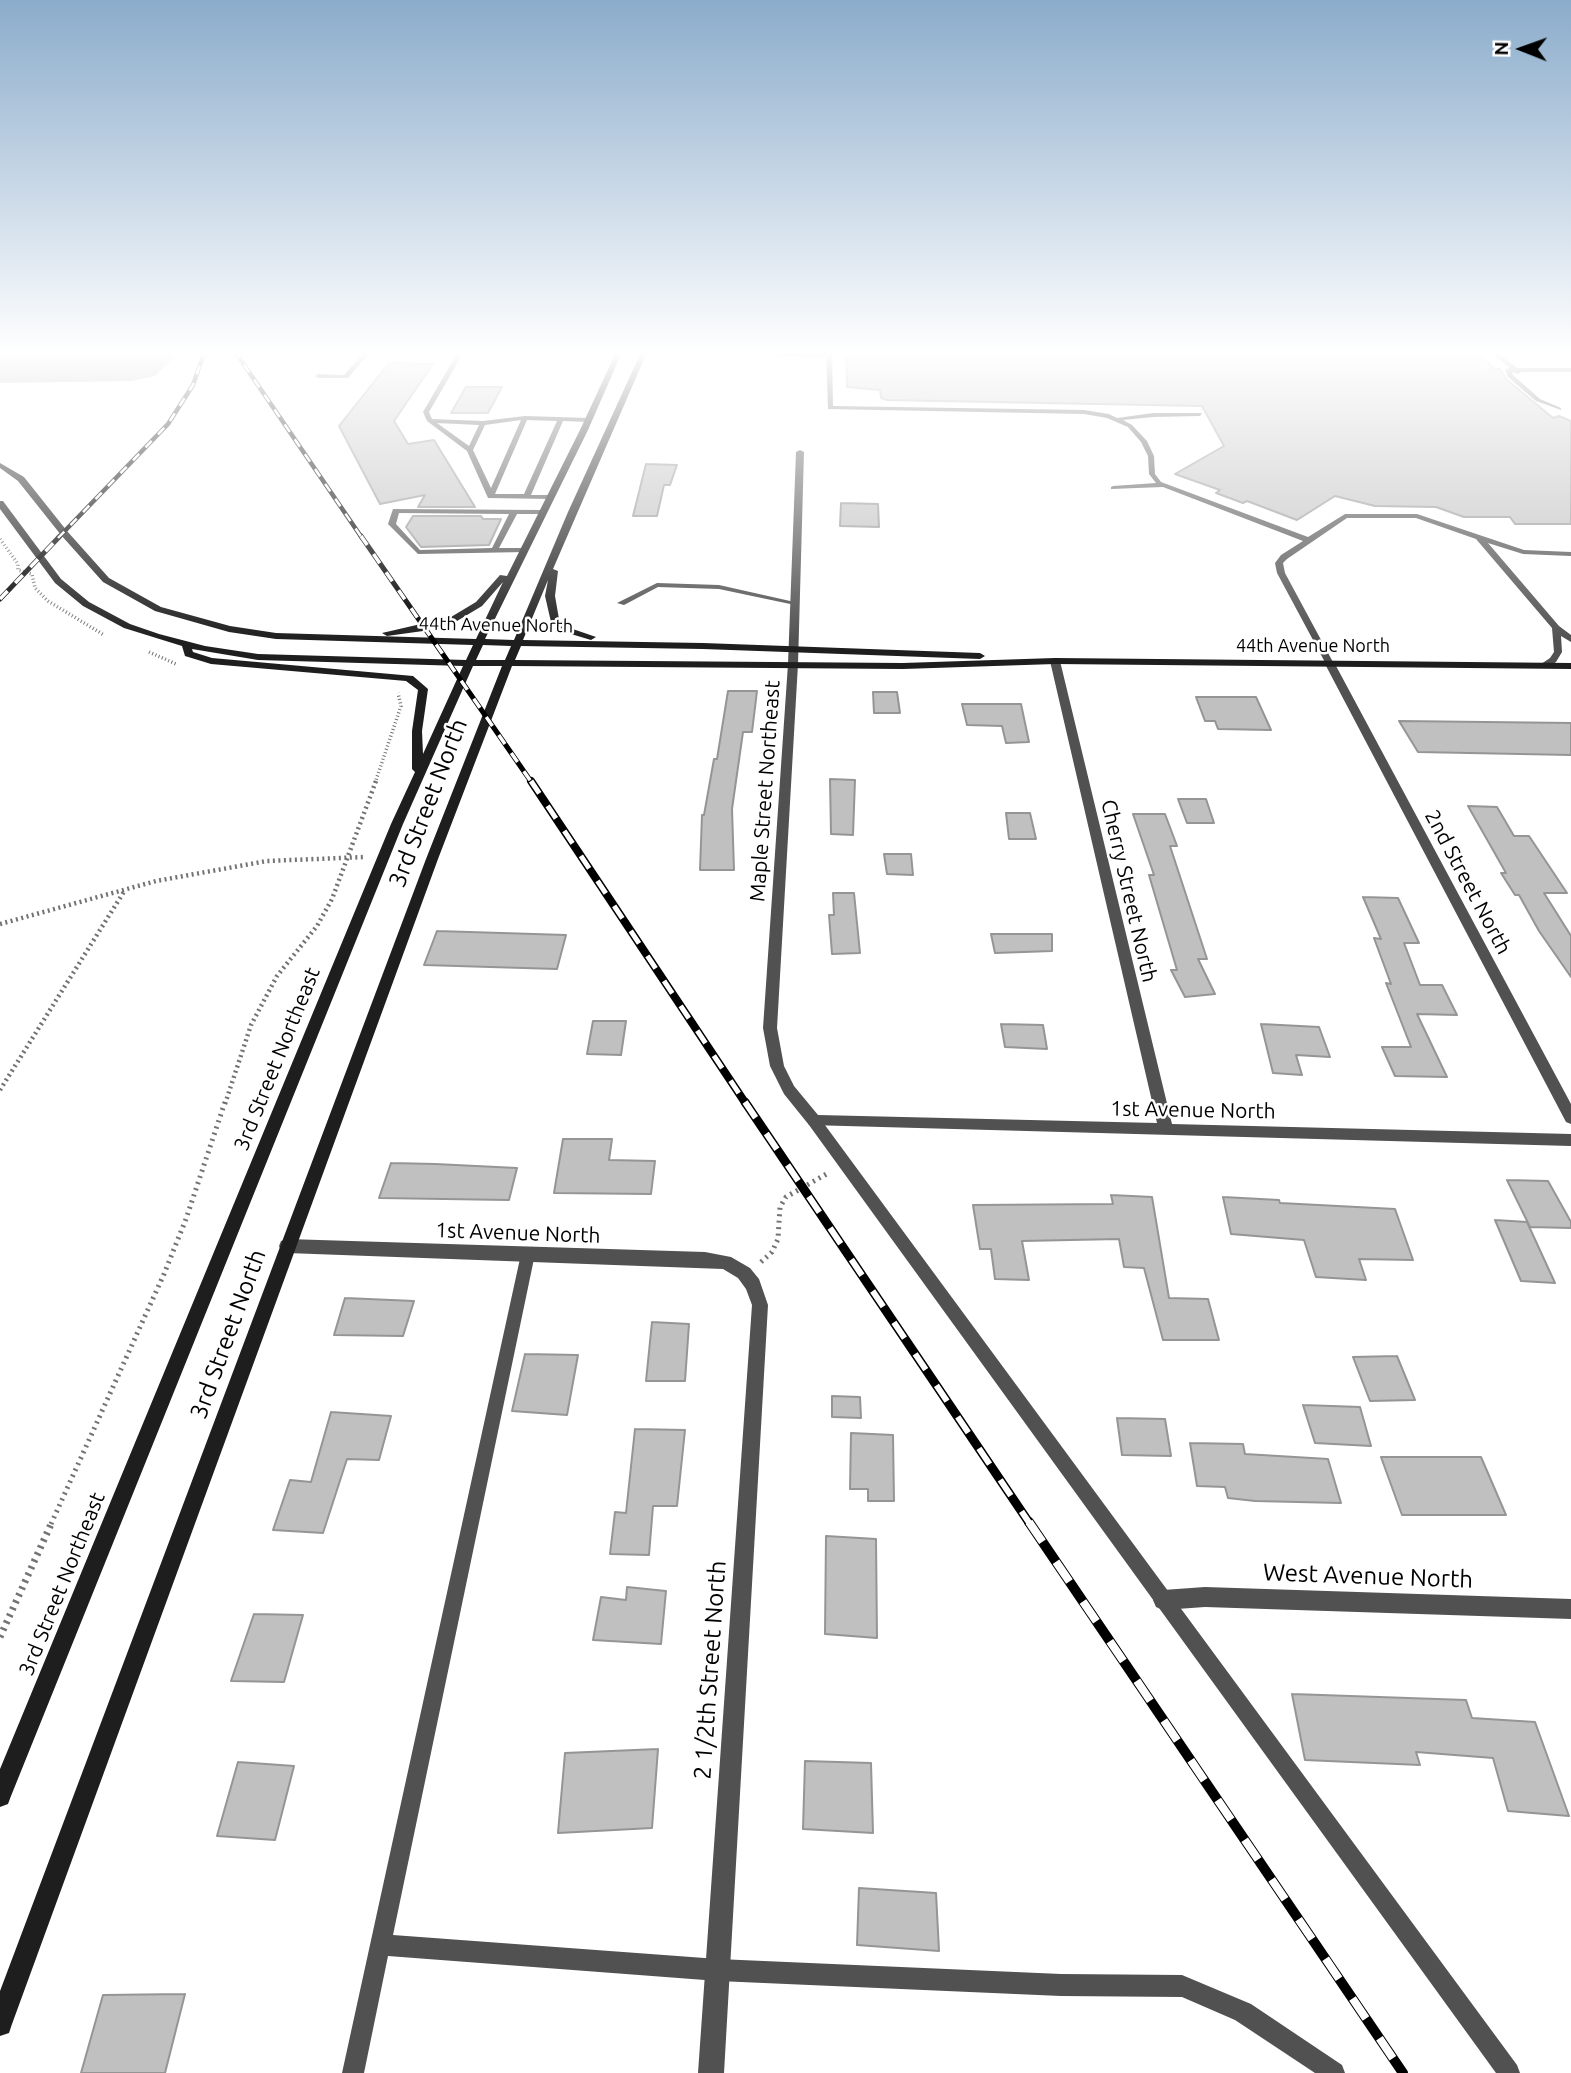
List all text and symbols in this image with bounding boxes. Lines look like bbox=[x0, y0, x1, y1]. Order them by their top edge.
north arrow bbox=[1487, 14, 1557, 84]
text: N bbox=[1490, 41, 1512, 56]
street label: 44th Avenue North bbox=[419, 613, 573, 637]
street label: 44th Avenue North bbox=[1236, 635, 1390, 657]
street label: Maple Street Northeast bbox=[745, 679, 785, 903]
street label: 3rd Street North bbox=[383, 715, 473, 891]
street label: Cherry Street North bbox=[1096, 797, 1162, 985]
street label: 2nd Street North bbox=[1419, 806, 1517, 958]
street label: 3rd Street Northeast bbox=[229, 964, 325, 1154]
street label: 1st Avenue North bbox=[1110, 1096, 1276, 1124]
street label: 1st Avenue North bbox=[435, 1218, 601, 1248]
street label: 3rd Street North bbox=[184, 1245, 272, 1423]
street label: 3rd Street Northeast bbox=[14, 1489, 110, 1679]
street label: West Avenue North bbox=[1262, 1558, 1474, 1594]
street label: 2 1/2th Street North bbox=[688, 1560, 732, 1780]

